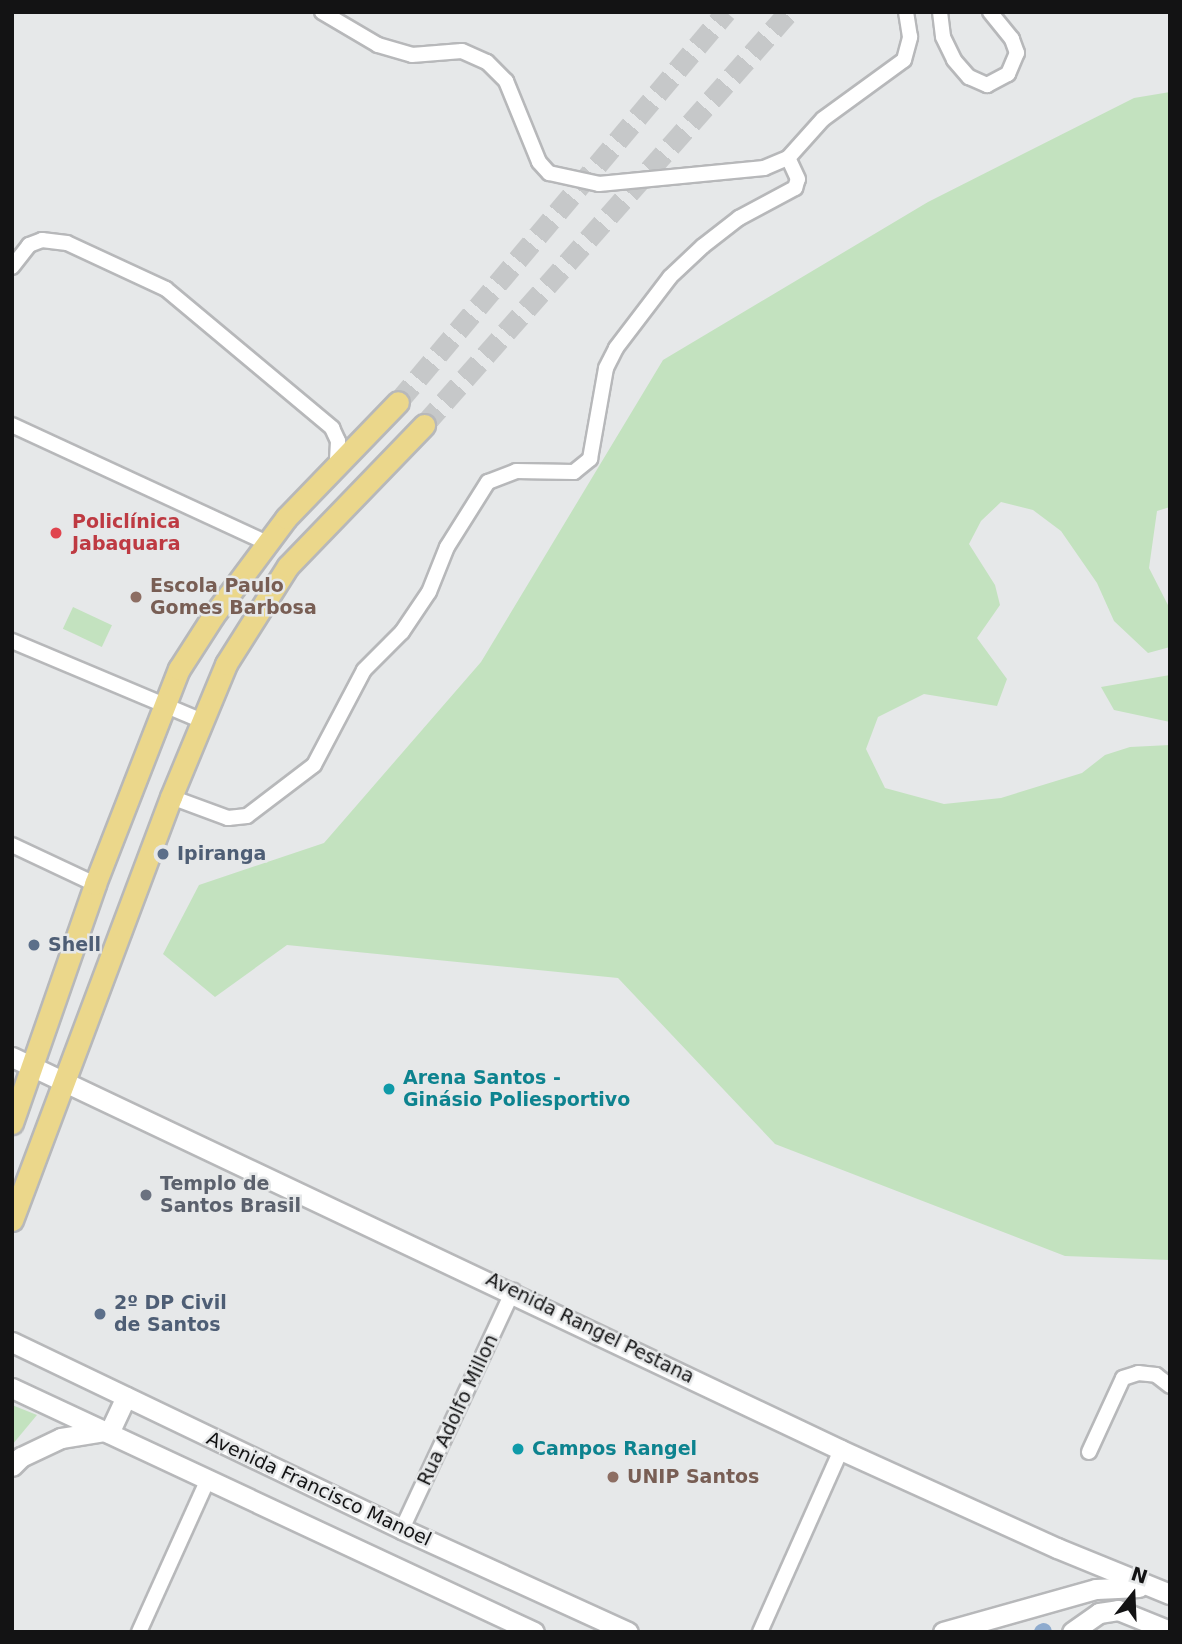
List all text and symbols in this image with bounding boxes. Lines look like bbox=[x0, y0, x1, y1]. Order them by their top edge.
place label: Policlínica Jabaquara bbox=[72, 511, 180, 555]
marker: Policlínica Jabaquara bbox=[46, 523, 66, 543]
place label: Escola Paulo Gomes Barbosa bbox=[150, 575, 317, 619]
marker: Escola Paulo Gomes Barbosa bbox=[128, 589, 144, 605]
place label: Ipiranga bbox=[177, 843, 266, 865]
marker: Ipiranga bbox=[155, 846, 171, 862]
place label: Shell bbox=[48, 934, 101, 956]
marker: Shell bbox=[26, 937, 42, 953]
place label: Arena Santos - Ginásio Poliesportivo bbox=[403, 1067, 630, 1111]
marker: Arena Santos - Ginásio Poliesportivo bbox=[381, 1081, 397, 1097]
place label: Templo de Santos Brasil bbox=[160, 1173, 301, 1217]
marker: Templo de Santos Brasil bbox=[138, 1187, 154, 1203]
street label: Avenida Rangel Pestana bbox=[482, 1268, 698, 1388]
place label: 2º DP Civil de Santos bbox=[114, 1292, 227, 1336]
marker: 2º DP Civil de Santos bbox=[92, 1306, 108, 1322]
street label: Rua Adolfo Millon bbox=[413, 1331, 503, 1489]
street label: Avenida Francisco Manoel bbox=[203, 1427, 435, 1551]
place label: Campos Rangel bbox=[532, 1438, 697, 1460]
marker: Campos Rangel bbox=[510, 1441, 526, 1457]
place label: UNIP Santos bbox=[627, 1466, 759, 1488]
marker: UNIP Santos bbox=[605, 1469, 621, 1485]
north arrow bbox=[1098, 1560, 1168, 1630]
text: N bbox=[1129, 1562, 1150, 1588]

